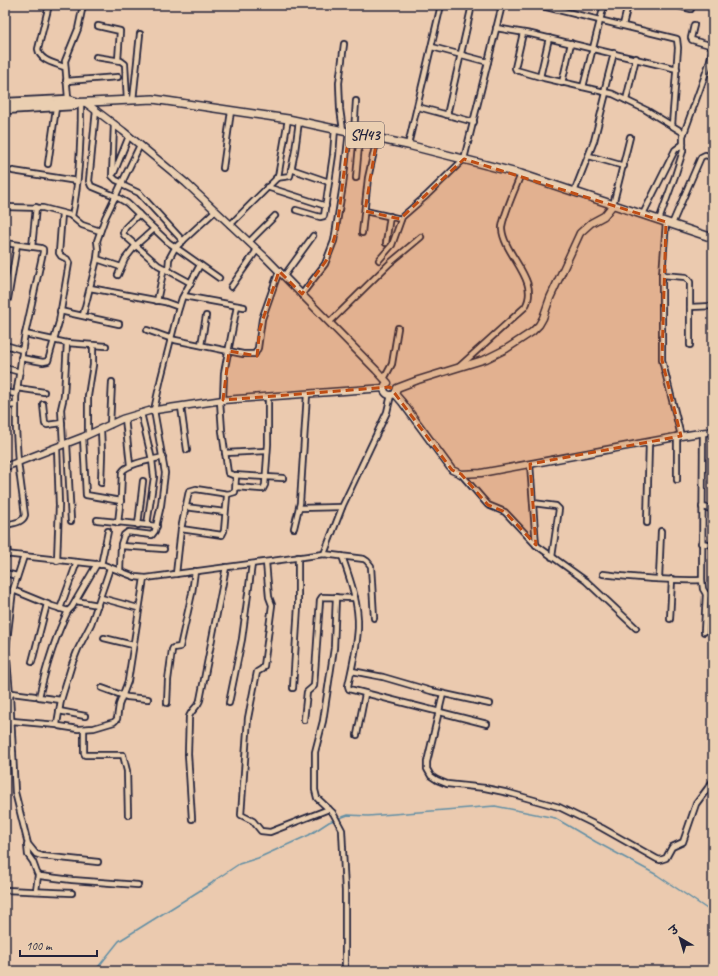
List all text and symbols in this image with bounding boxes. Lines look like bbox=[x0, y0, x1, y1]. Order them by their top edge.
road number: SH43 bbox=[346, 122, 384, 148]
north arrow bbox=[660, 918, 700, 958]
text: उ bbox=[666, 921, 682, 939]
scale bar bbox=[20, 932, 97, 958]
text: 100 m bbox=[26, 938, 53, 954]

